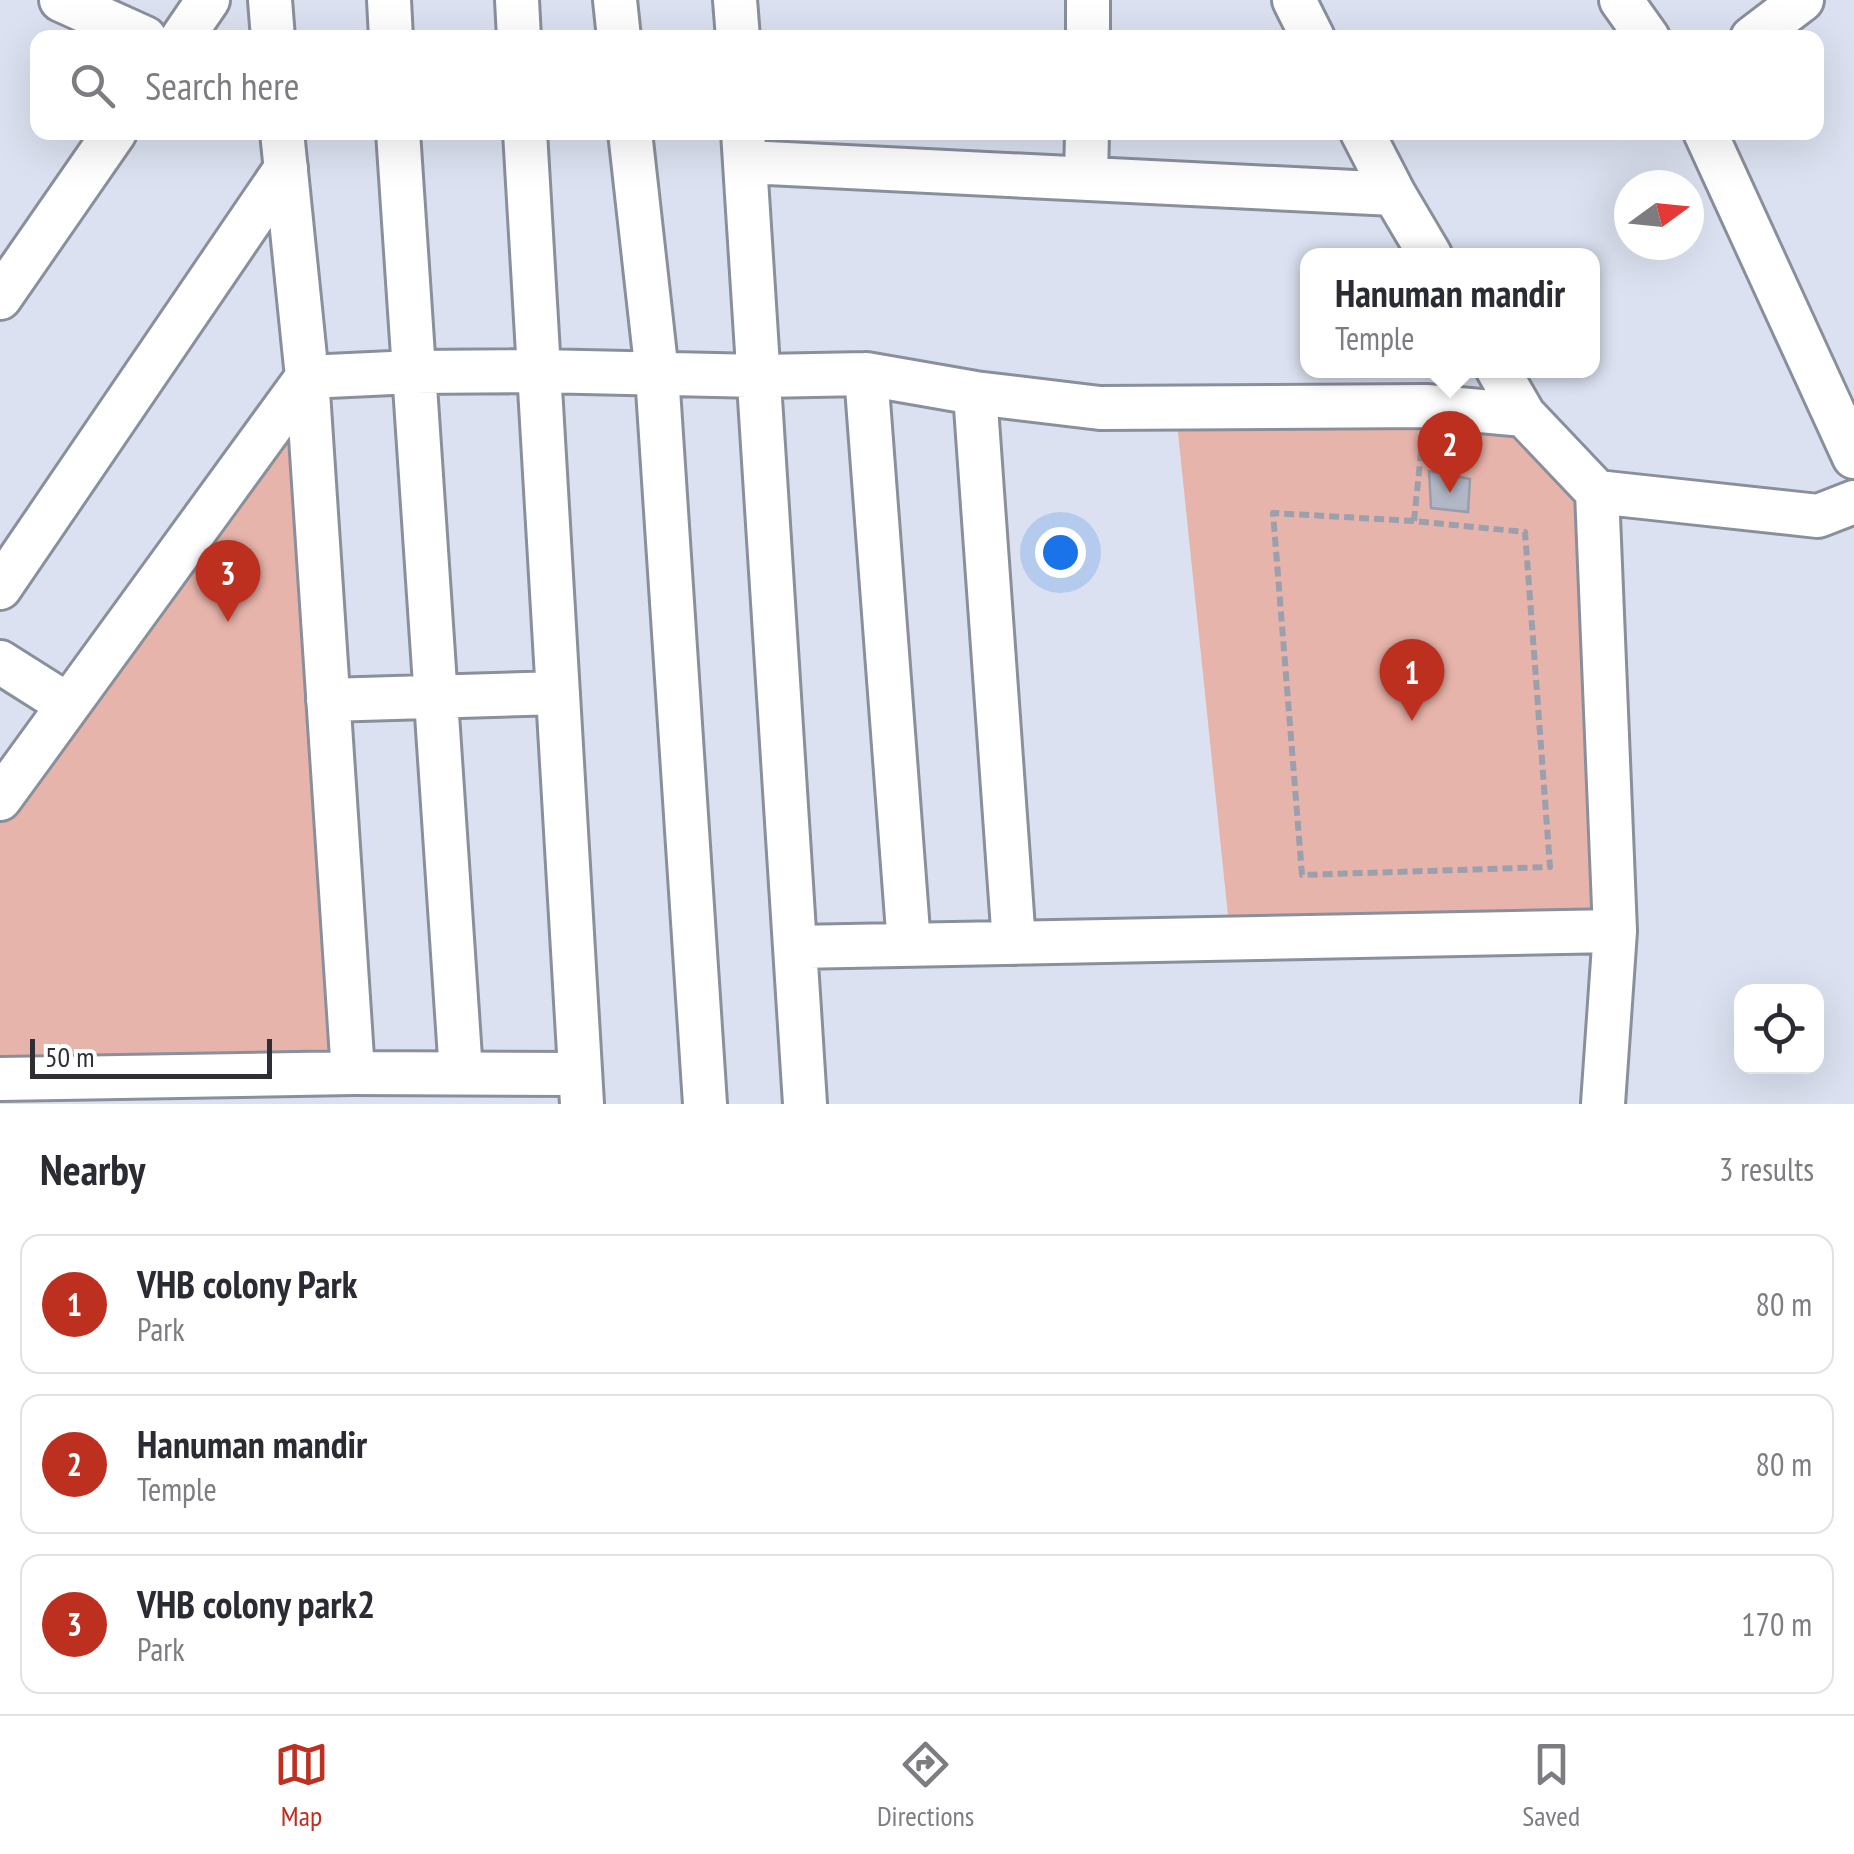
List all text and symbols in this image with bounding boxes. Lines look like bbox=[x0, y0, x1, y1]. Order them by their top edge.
search box bbox=[30, 30, 1824, 140]
icon: search bbox=[65, 58, 120, 113]
text: Search here bbox=[145, 61, 299, 110]
north arrow bbox=[1614, 170, 1704, 260]
popup bbox=[1300, 248, 1600, 378]
text: Hanuman mandir bbox=[1335, 268, 1565, 317]
text: Temple bbox=[1335, 317, 1415, 359]
pin: 2 bbox=[1418, 410, 1482, 493]
your location bbox=[1035, 527, 1086, 578]
pin: 3 bbox=[196, 540, 260, 622]
pin: 1 bbox=[1380, 638, 1444, 721]
map controls bbox=[1734, 984, 1824, 1074]
button: locate bbox=[1734, 984, 1824, 1074]
scale bar bbox=[30, 1034, 272, 1078]
text: 50 m bbox=[45, 1038, 94, 1075]
text: Nearby bbox=[40, 1142, 145, 1197]
text: 3 results bbox=[1719, 1148, 1814, 1190]
text: VHB colony Park bbox=[137, 1259, 357, 1308]
text: 1 bbox=[67, 1283, 82, 1325]
text: 80 m bbox=[1756, 1283, 1812, 1325]
text: Park bbox=[137, 1308, 185, 1350]
text: Hanuman mandir bbox=[137, 1419, 367, 1468]
text: 2 bbox=[67, 1443, 82, 1485]
text: 80 m bbox=[1756, 1443, 1812, 1485]
text: Temple bbox=[137, 1468, 217, 1510]
text: VHB colony park2 bbox=[137, 1579, 375, 1628]
text: 3 bbox=[67, 1603, 82, 1645]
text: 170 m bbox=[1741, 1603, 1812, 1645]
text: Park bbox=[137, 1628, 185, 1670]
tab: Map bbox=[274, 1737, 329, 1834]
tab: Directions bbox=[877, 1737, 974, 1834]
tab: Saved bbox=[1522, 1737, 1580, 1834]

